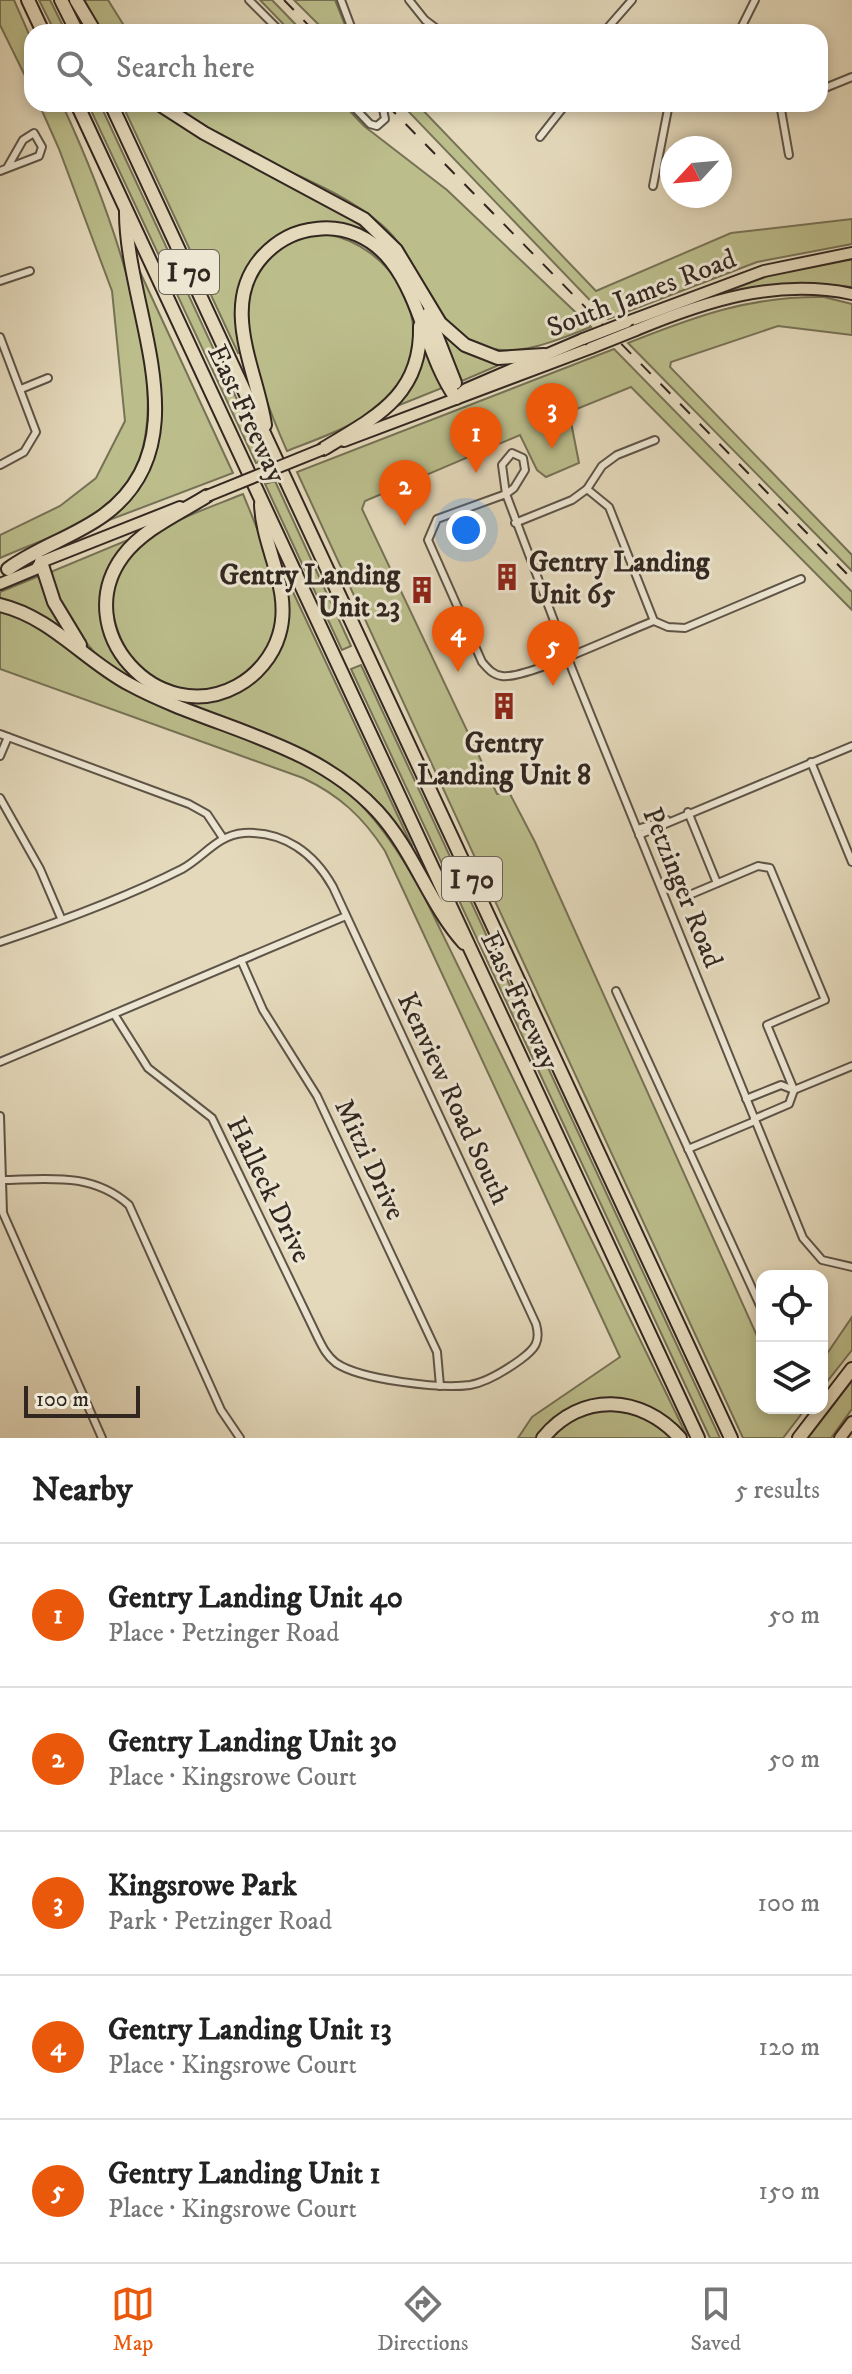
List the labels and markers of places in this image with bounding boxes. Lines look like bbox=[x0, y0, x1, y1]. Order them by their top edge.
pin: 3 bbox=[526, 383, 578, 449]
pin: 1 bbox=[450, 407, 502, 473]
pin: 2 bbox=[379, 460, 431, 526]
place label: Gentry Landing Unit 65 bbox=[529, 545, 711, 612]
place label: Gentry Landing Unit 23 bbox=[220, 558, 401, 625]
building icon: Gentry Landing Unit 65 bbox=[492, 562, 522, 592]
building icon: Gentry Landing Unit 23 bbox=[407, 575, 437, 605]
pin: 4 bbox=[432, 606, 484, 672]
pin: 5 bbox=[527, 620, 579, 686]
building icon: Gentry Landing Unit 8 bbox=[489, 691, 519, 721]
place label: Gentry Landing Unit 8 bbox=[417, 726, 591, 793]

